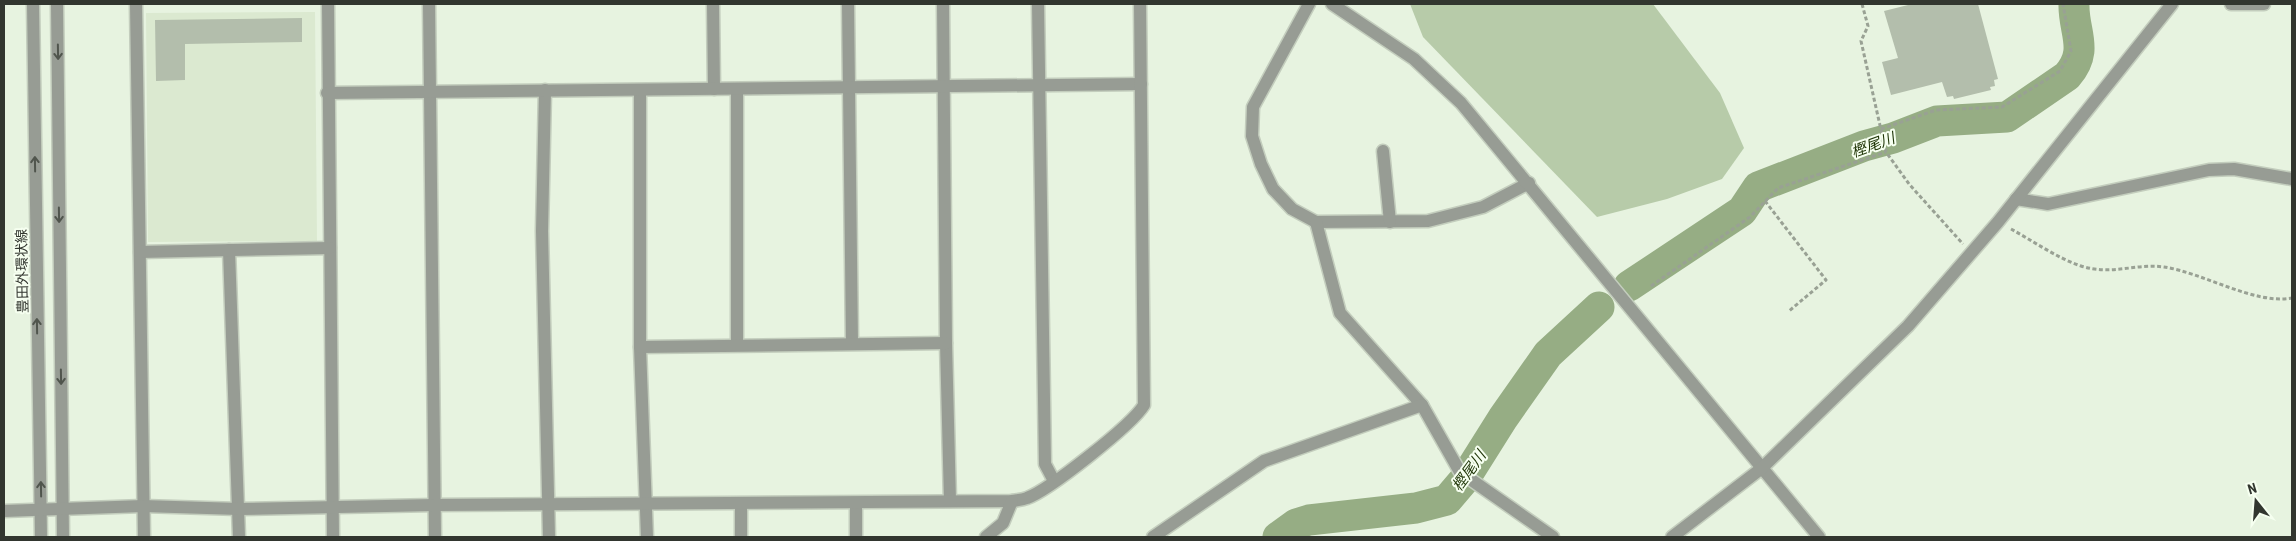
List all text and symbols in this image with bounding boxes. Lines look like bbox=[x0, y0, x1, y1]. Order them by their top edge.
one-way arrow bbox=[53, 44, 63, 60]
water label: 樫尾川 bbox=[1849, 128, 1899, 161]
one-way arrow bbox=[30, 156, 40, 172]
one-way arrow bbox=[55, 207, 64, 223]
street label: 豊田外環状線 bbox=[13, 229, 31, 313]
one-way arrow bbox=[33, 318, 42, 334]
one-way arrow bbox=[56, 369, 66, 385]
water label: 樫尾川 bbox=[1448, 446, 1491, 494]
north arrow bbox=[2231, 476, 2281, 526]
text: N bbox=[2246, 480, 2259, 497]
one-way arrow bbox=[36, 481, 45, 497]

